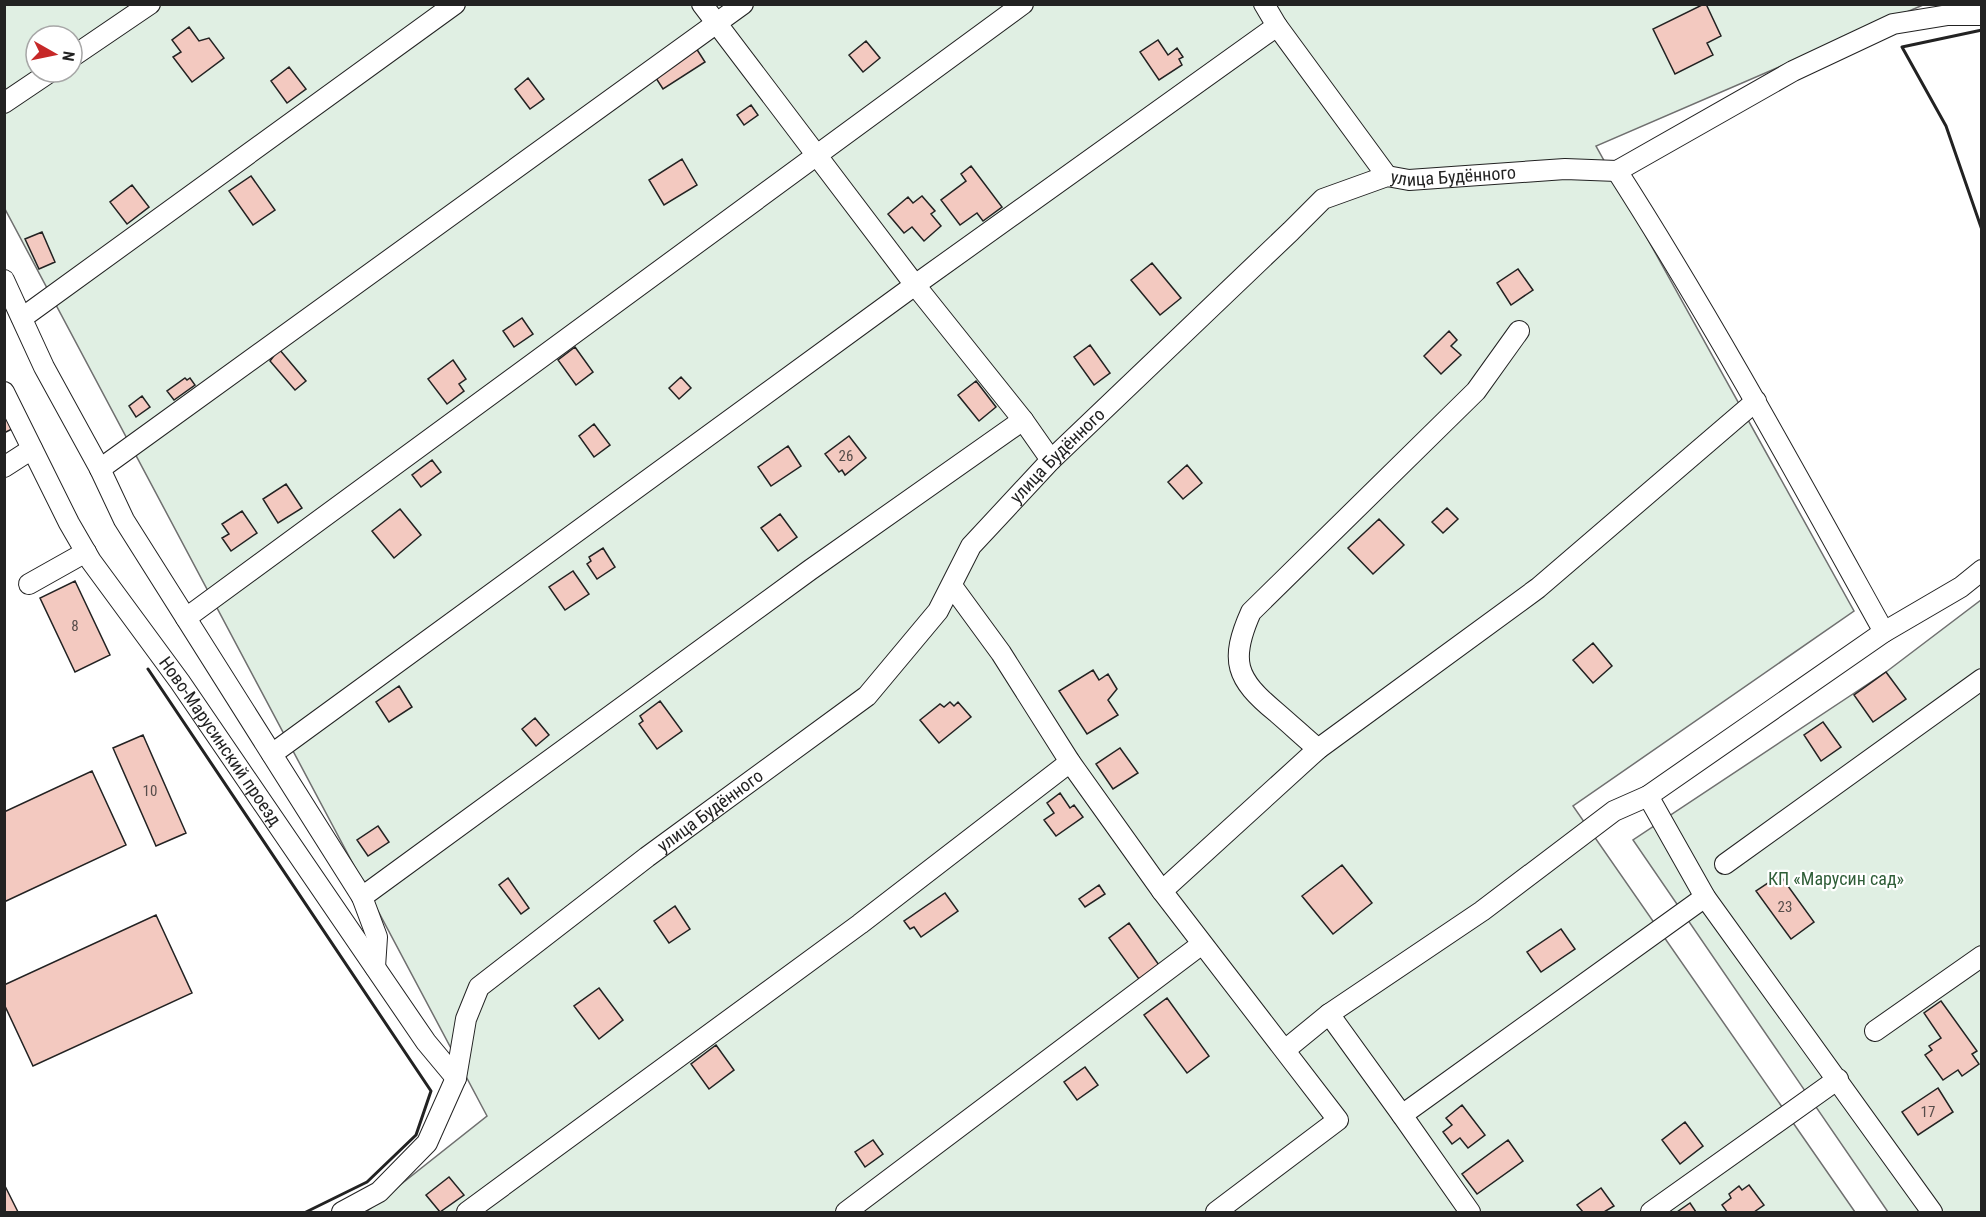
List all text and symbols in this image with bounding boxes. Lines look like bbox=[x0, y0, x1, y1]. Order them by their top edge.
north arrow bbox=[24, 24, 84, 84]
text: N bbox=[58, 50, 78, 63]
street label: улица Будённого bbox=[1389, 161, 1517, 190]
street label: улица Будённого bbox=[1005, 403, 1109, 507]
house number: 26 bbox=[839, 447, 853, 465]
house number: 8 bbox=[71, 617, 79, 635]
street label: Ново-Марусинский проезд bbox=[155, 652, 286, 830]
street label: улица Будённого bbox=[653, 765, 767, 856]
house number: 10 bbox=[143, 782, 157, 800]
park label: КП «Марусин сад» bbox=[1768, 868, 1904, 889]
house number: 23 bbox=[1778, 898, 1792, 916]
house number: 17 bbox=[1921, 1103, 1935, 1121]

